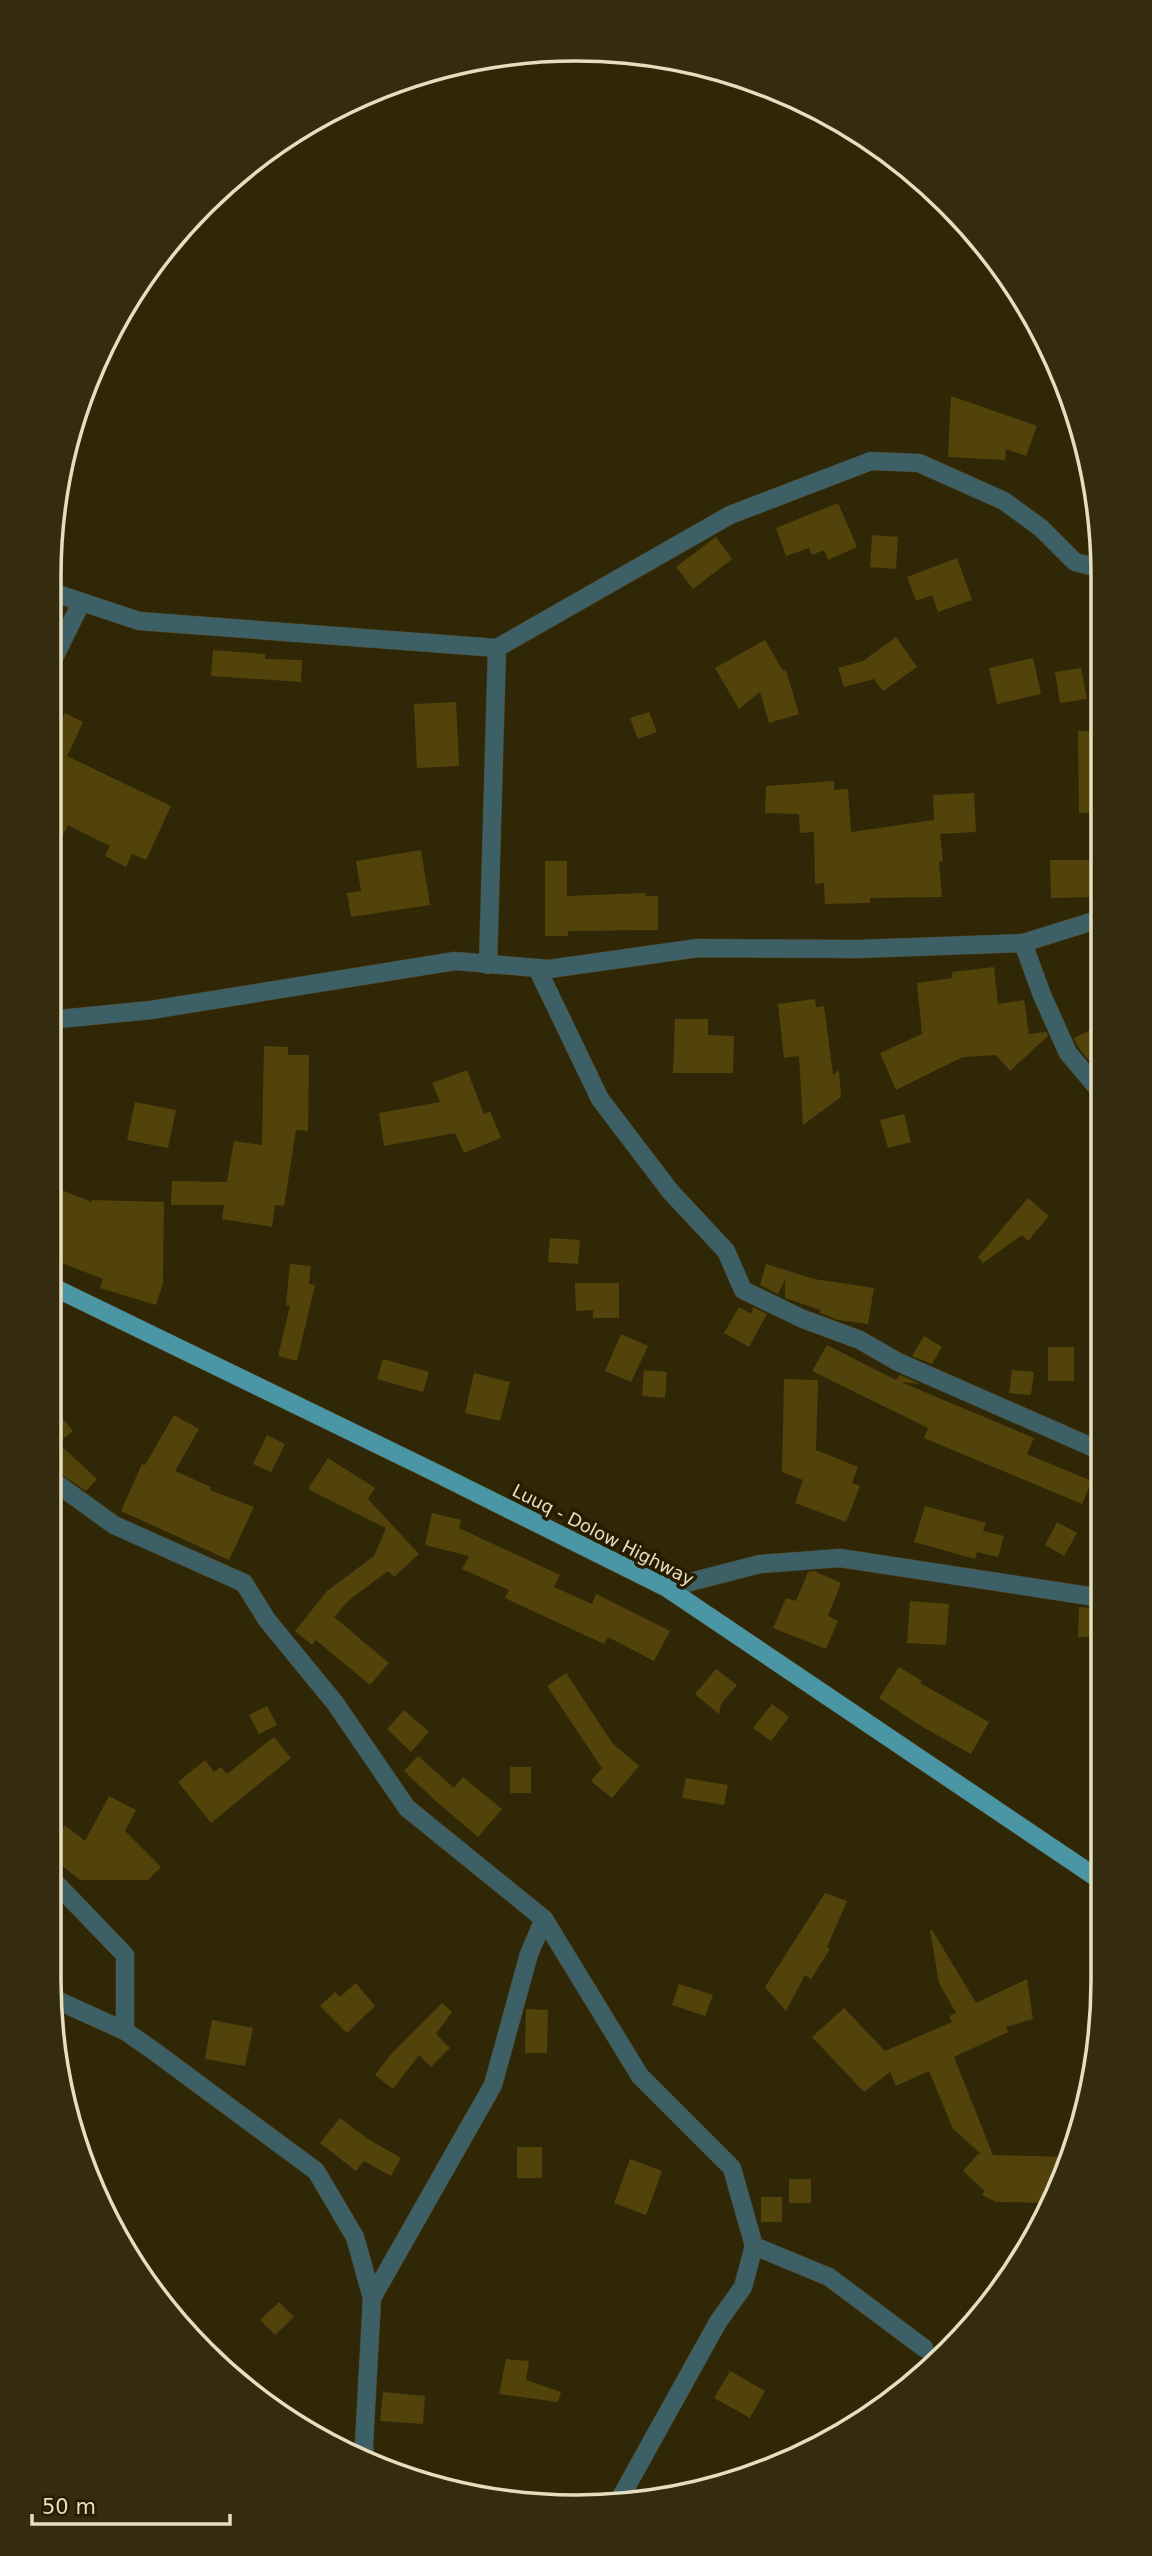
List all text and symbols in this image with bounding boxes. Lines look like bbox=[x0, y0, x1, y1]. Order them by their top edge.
street label: Luuq - Dolow Highway bbox=[509, 1480, 698, 1590]
scale bar bbox=[32, 2482, 229, 2526]
text: 50 m bbox=[42, 2495, 96, 2519]

